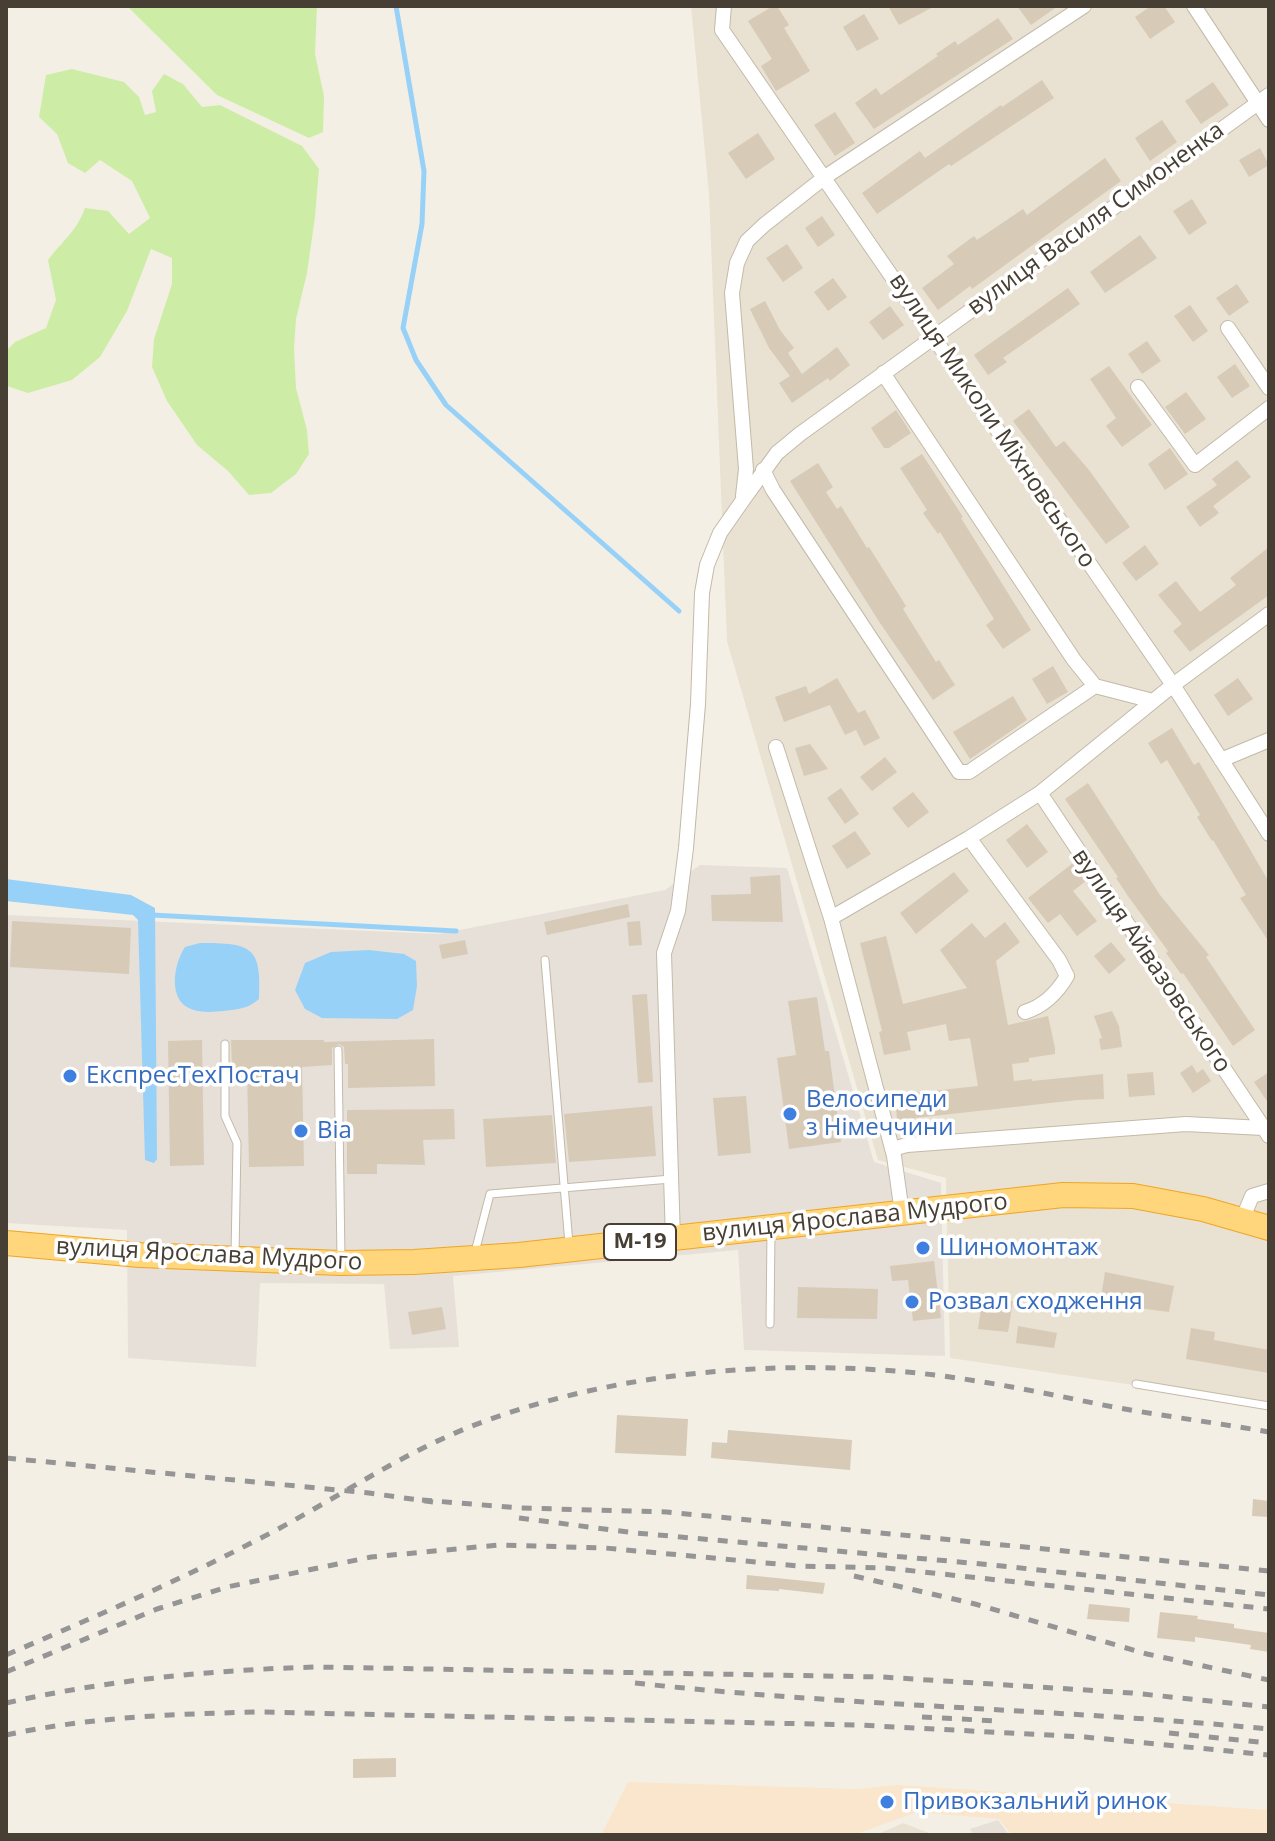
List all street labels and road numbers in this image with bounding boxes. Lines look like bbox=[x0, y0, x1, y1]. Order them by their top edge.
street label: вулиця Василя Симоненка bbox=[962, 116, 1230, 322]
street label: вулиця Миколи Міхновського bbox=[882, 268, 1102, 574]
street label: вулиця Айвазовського bbox=[1065, 844, 1237, 1078]
street label: вулиця Ярослава Мудрого bbox=[701, 1188, 1009, 1248]
road number: М-19 bbox=[604, 1224, 676, 1260]
street label: вулиця Ярослава Мудрого bbox=[55, 1233, 363, 1277]

